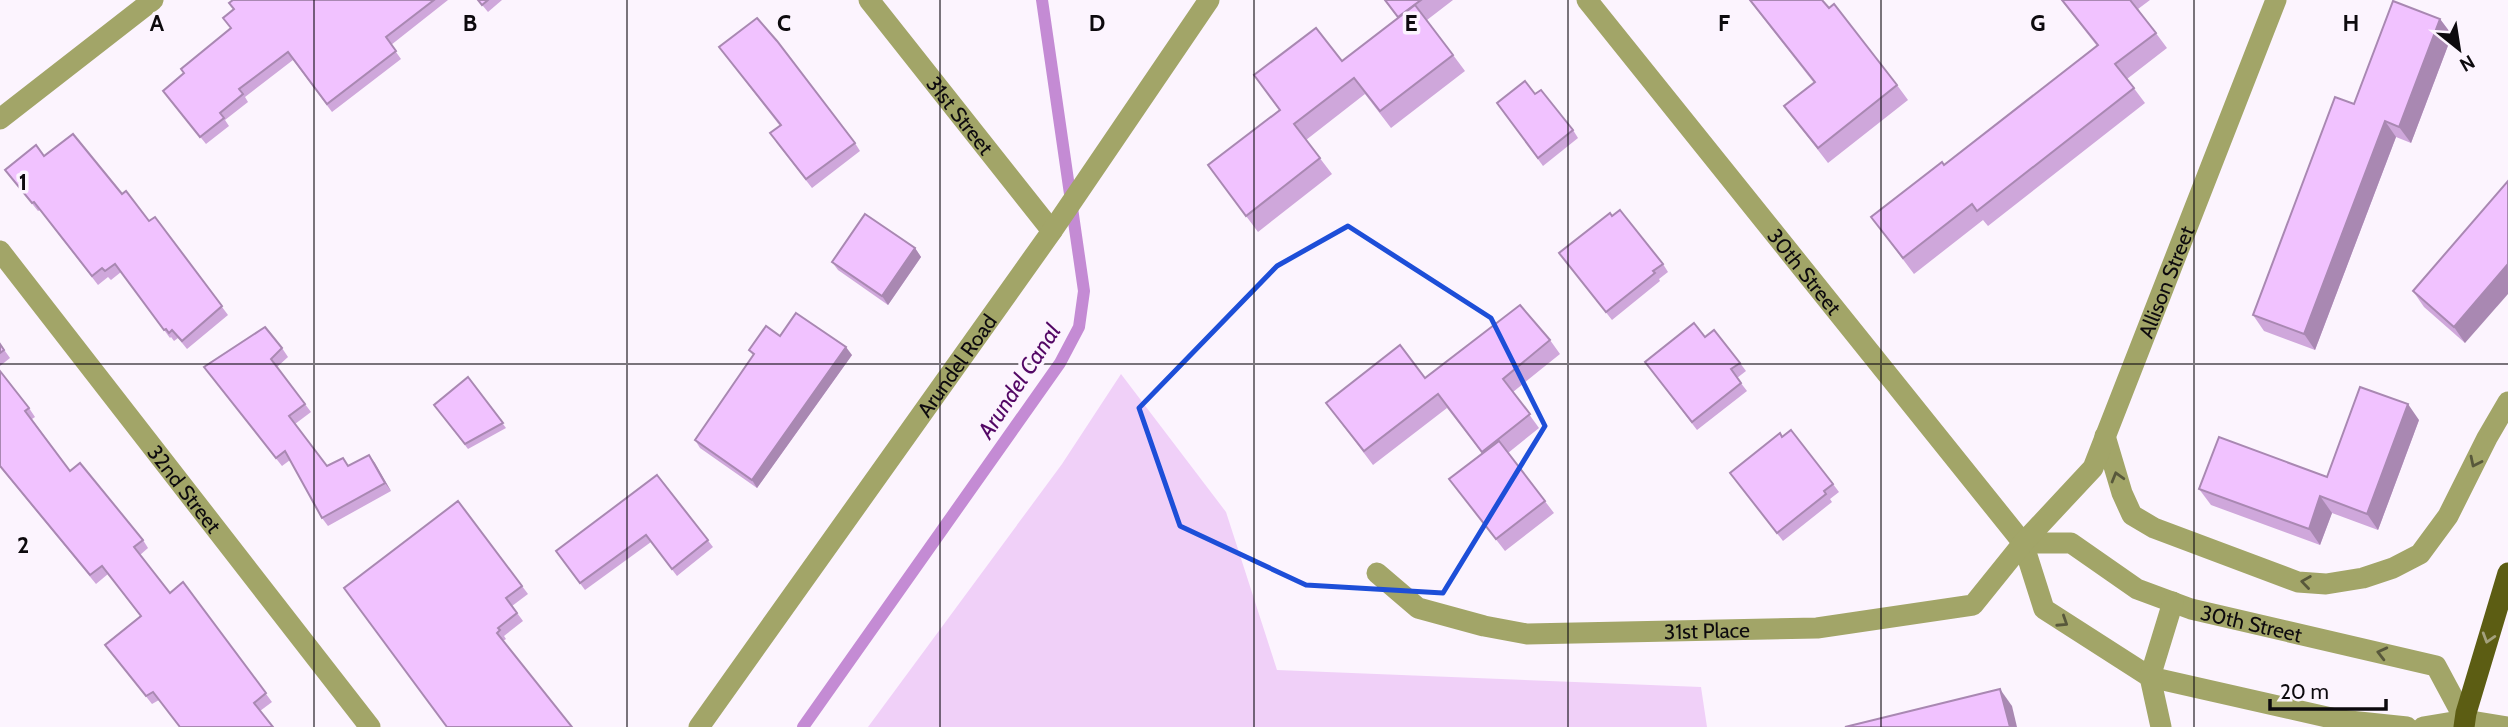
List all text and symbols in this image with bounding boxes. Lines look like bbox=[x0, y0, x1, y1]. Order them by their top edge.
text: A bbox=[150, 9, 165, 37]
text: B bbox=[463, 9, 477, 37]
text: C bbox=[777, 9, 791, 37]
text: D bbox=[1089, 9, 1105, 37]
text: E bbox=[1404, 9, 1418, 37]
text: F bbox=[1718, 9, 1730, 37]
text: G bbox=[2030, 9, 2046, 37]
text: H bbox=[2343, 9, 2359, 37]
north arrow bbox=[2424, 14, 2494, 84]
text: N bbox=[2456, 50, 2479, 77]
street label: 31st Street bbox=[922, 71, 999, 159]
text: 1 bbox=[19, 168, 27, 196]
street label: Allison Street bbox=[2133, 222, 2199, 341]
street label: 30th Street bbox=[1763, 223, 1847, 319]
street label: Arundel Road bbox=[911, 309, 1001, 421]
water label: Arundel Canal bbox=[971, 318, 1067, 444]
street label: 32nd Street bbox=[143, 440, 227, 538]
one-way arrow bbox=[2469, 455, 2483, 467]
one-way arrow bbox=[2111, 471, 2126, 483]
text: 2 bbox=[17, 531, 29, 559]
one-way arrow bbox=[2300, 575, 2312, 590]
street label: 30th Street bbox=[2198, 599, 2304, 647]
one-way arrow bbox=[2055, 613, 2068, 626]
street label: 31st Place bbox=[1664, 617, 1750, 644]
one-way arrow bbox=[2482, 632, 2497, 644]
one-way arrow bbox=[2376, 647, 2388, 661]
scale bar bbox=[2270, 668, 2386, 712]
text: 20 m bbox=[2280, 679, 2329, 704]

